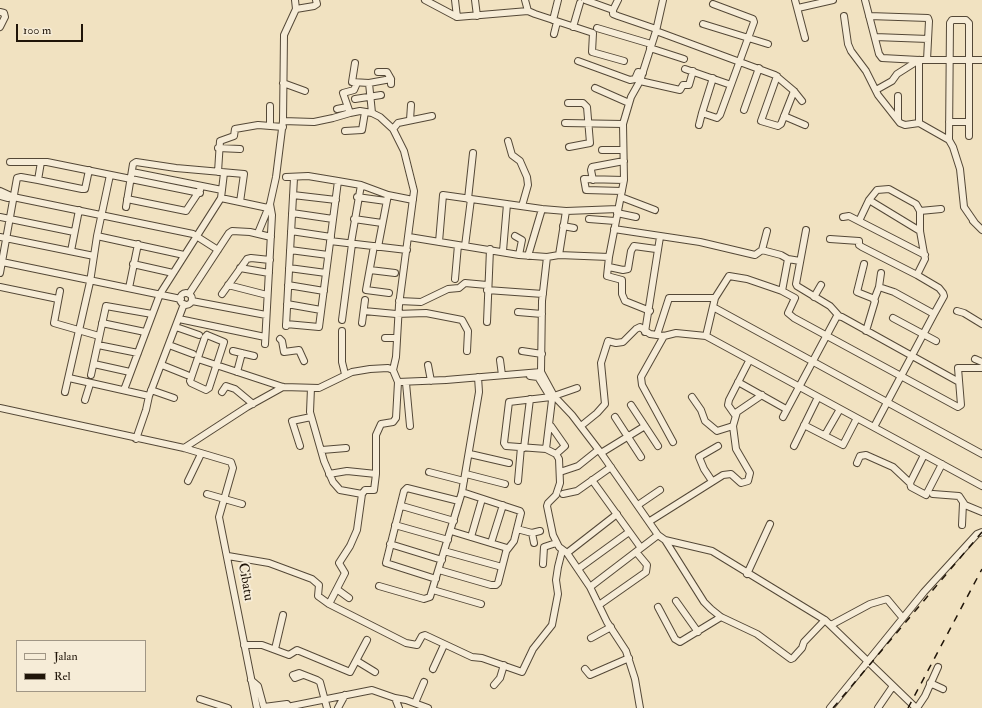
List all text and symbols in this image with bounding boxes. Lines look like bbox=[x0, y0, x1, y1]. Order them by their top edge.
scale bar bbox=[18, 16, 85, 42]
text: 100 m bbox=[23, 23, 51, 38]
street label: Cibatu bbox=[233, 562, 257, 602]
legend bbox=[16, 640, 146, 692]
text: Jalan bbox=[54, 649, 78, 664]
text: Rel bbox=[54, 669, 71, 684]

